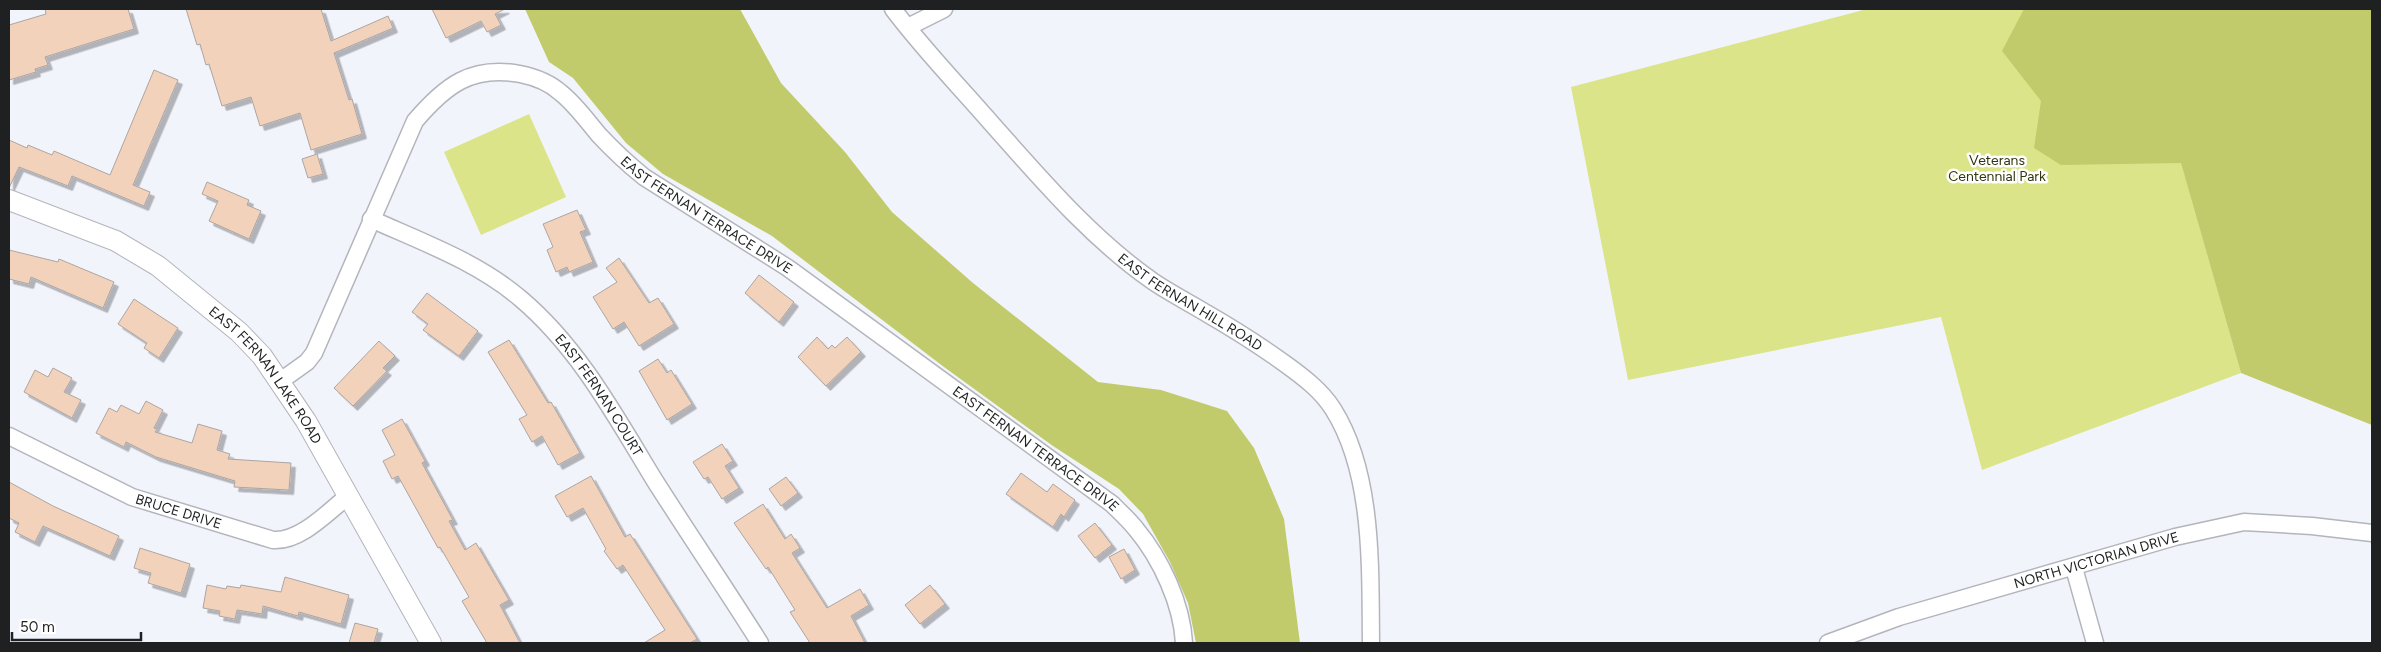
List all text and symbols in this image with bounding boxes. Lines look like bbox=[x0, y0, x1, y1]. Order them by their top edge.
park label: Veterans Centennial Park bbox=[1948, 152, 2046, 185]
street label: EAST FERNAN TERRACE DRIVE bbox=[617, 153, 795, 278]
street label: EAST FERNAN HILL ROAD bbox=[1114, 250, 1266, 355]
street label: EAST FERNAN LAKE ROAD bbox=[205, 303, 325, 447]
street label: EAST FERNAN COURT bbox=[551, 331, 646, 460]
street label: EAST FERNAN TERRACE DRIVE bbox=[949, 383, 1122, 515]
street label: BRUCE DRIVE bbox=[133, 491, 224, 533]
street label: NORTH VICTORIAN DRIVE bbox=[2012, 528, 2181, 592]
scale bar bbox=[12, 610, 141, 642]
text: 50 m bbox=[20, 618, 55, 636]

